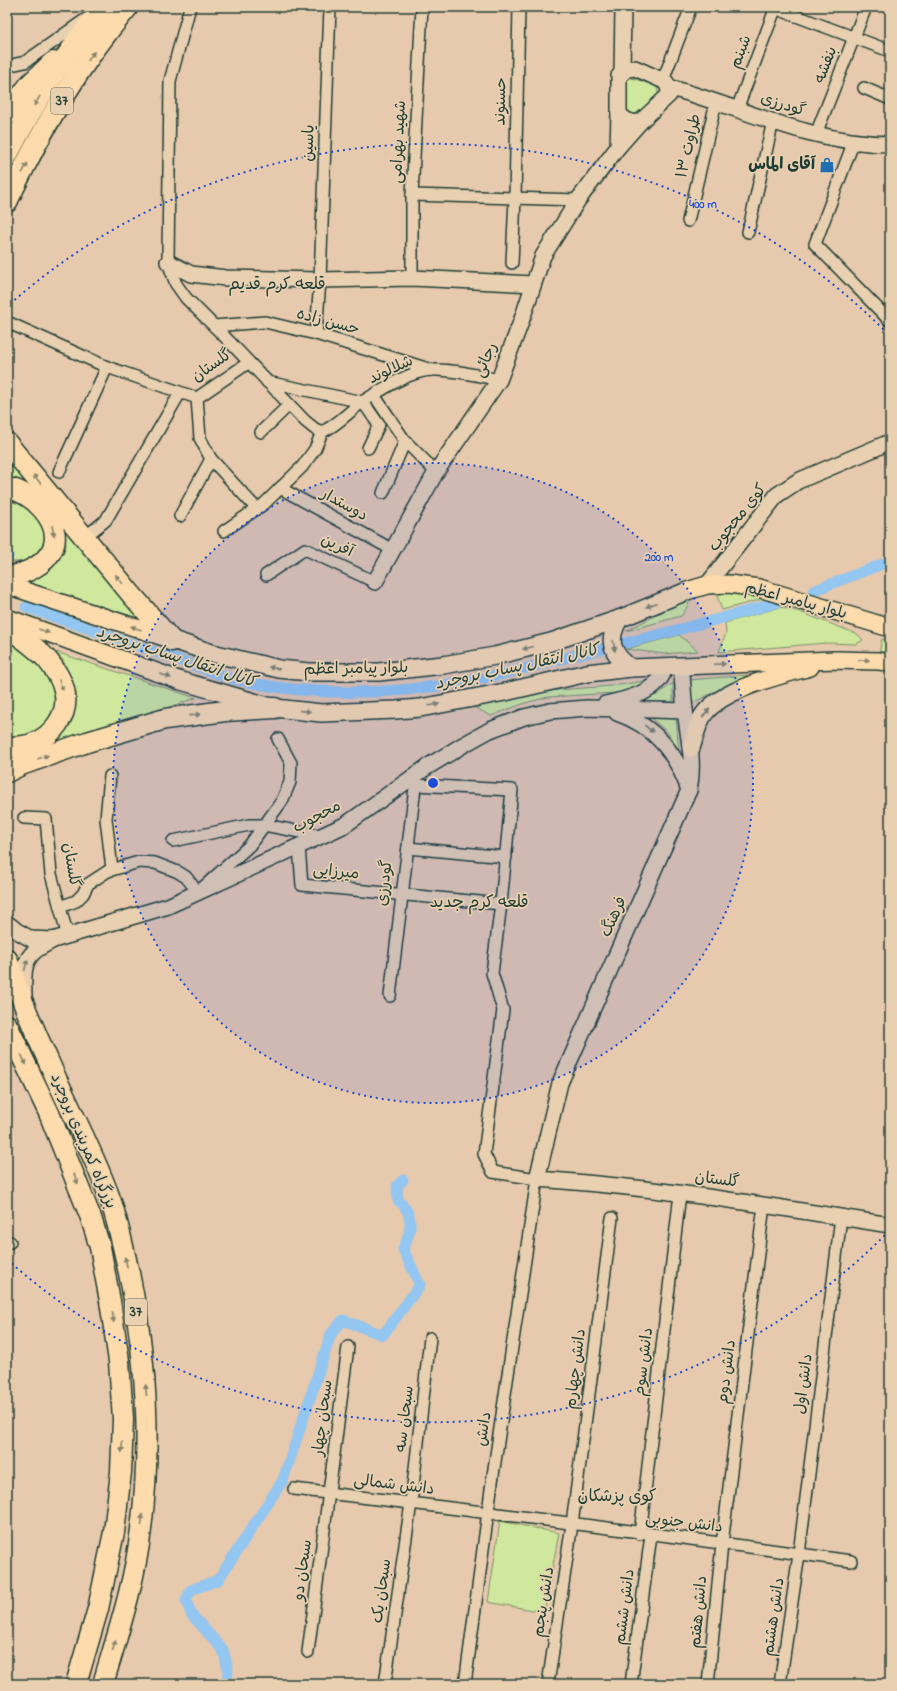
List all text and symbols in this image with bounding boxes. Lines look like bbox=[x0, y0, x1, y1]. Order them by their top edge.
street label: شبنم bbox=[724, 32, 758, 72]
street label: بنفشه bbox=[808, 43, 844, 87]
one-way arrow bbox=[86, 50, 95, 61]
street label: حسنوند bbox=[489, 78, 513, 126]
street label: گودرزی bbox=[757, 86, 809, 124]
road number: 37 bbox=[51, 88, 73, 114]
one-way arrow bbox=[34, 95, 41, 107]
street label: شهید بهرامی bbox=[385, 100, 413, 184]
street label: طراوت ۱۳ bbox=[670, 112, 708, 180]
street label: یاسین bbox=[296, 124, 322, 162]
place label: آقای الماس bbox=[748, 153, 816, 177]
shop icon: آقای الماس bbox=[818, 156, 836, 174]
one-way arrow bbox=[21, 162, 28, 173]
text: 400 m bbox=[688, 196, 717, 214]
district label: قلعه کرم قدیم bbox=[228, 272, 326, 297]
street label: حسن زاده bbox=[294, 302, 362, 342]
street label: رجائی bbox=[468, 339, 504, 381]
street label: گلستان bbox=[187, 343, 237, 389]
street label: شلالوند bbox=[365, 349, 417, 391]
one-way arrow bbox=[32, 473, 41, 484]
street label: کوی محجوب bbox=[703, 479, 773, 557]
street label: دوستدار bbox=[314, 481, 372, 528]
one-way arrow bbox=[50, 525, 56, 537]
street label: آفرین bbox=[317, 528, 358, 564]
text: 200 m bbox=[644, 549, 674, 567]
one-way arrow bbox=[115, 574, 123, 585]
street label: بلوار پیامبر اعظم bbox=[742, 576, 850, 626]
one-way arrow bbox=[644, 603, 656, 609]
water label: کانال انتقال پساب بروجرد bbox=[93, 619, 262, 696]
one-way arrow bbox=[130, 625, 142, 631]
one-way arrow bbox=[38, 629, 50, 635]
water label: کانال انتقال پساب بروجرد bbox=[433, 637, 604, 697]
one-way arrow bbox=[611, 640, 617, 652]
one-way arrow bbox=[522, 645, 534, 651]
street label: بلوار پیامبر اعظم bbox=[303, 656, 409, 682]
one-way arrow bbox=[858, 657, 871, 663]
one-way arrow bbox=[714, 661, 726, 668]
one-way arrow bbox=[268, 665, 280, 671]
one-way arrow bbox=[160, 673, 172, 679]
one-way arrow bbox=[59, 680, 65, 692]
one-way arrow bbox=[428, 702, 440, 708]
one-way arrow bbox=[702, 707, 711, 718]
one-way arrow bbox=[299, 708, 311, 715]
one-way arrow bbox=[189, 712, 201, 718]
one-way arrow bbox=[643, 725, 654, 734]
one-way arrow bbox=[37, 754, 49, 760]
centre of rings bbox=[426, 776, 440, 790]
street label: محجوب bbox=[289, 794, 345, 840]
street label: گلستان bbox=[56, 841, 86, 889]
street label: میرزایی bbox=[312, 858, 360, 886]
street label: گودرزی bbox=[370, 858, 400, 907]
district label: قلعه کرم جدید bbox=[429, 890, 529, 915]
street label: فرهنگ bbox=[594, 893, 634, 941]
one-way arrow bbox=[24, 959, 30, 971]
one-way arrow bbox=[21, 1054, 27, 1065]
street label: بزرگراه کمربندی بروجرد bbox=[44, 1069, 122, 1213]
street label: گلستان bbox=[693, 1165, 741, 1195]
one-way arrow bbox=[74, 1173, 80, 1185]
one-way arrow bbox=[123, 1255, 129, 1268]
road number: 37 bbox=[125, 1299, 147, 1325]
one-way arrow bbox=[110, 1311, 116, 1323]
street label: دانش سوم bbox=[628, 1326, 660, 1398]
street label: دانش چهارم bbox=[559, 1327, 593, 1411]
street label: دانش دوم bbox=[711, 1338, 743, 1406]
street label: دانش اول bbox=[788, 1352, 820, 1416]
street label: سبحان چهار bbox=[306, 1378, 340, 1460]
one-way arrow bbox=[142, 1384, 149, 1396]
street label: سبحان سه bbox=[389, 1384, 421, 1454]
street label: دانش bbox=[469, 1410, 499, 1448]
one-way arrow bbox=[119, 1441, 125, 1454]
street label: دانش شمالی bbox=[352, 1468, 436, 1502]
district label: کوی پزشکان bbox=[578, 1484, 656, 1509]
street label: دانش جنوبی bbox=[644, 1506, 724, 1540]
one-way arrow bbox=[139, 1514, 146, 1526]
street label: سبحان دو bbox=[287, 1538, 319, 1604]
street label: سبحان یک bbox=[366, 1557, 398, 1625]
street label: دانش پنجم bbox=[527, 1565, 561, 1639]
street label: دانش ششم bbox=[608, 1568, 642, 1646]
street label: دانش هفتم bbox=[684, 1575, 714, 1649]
street label: دانش هشتم bbox=[757, 1576, 791, 1658]
one-way arrow bbox=[111, 1640, 117, 1652]

